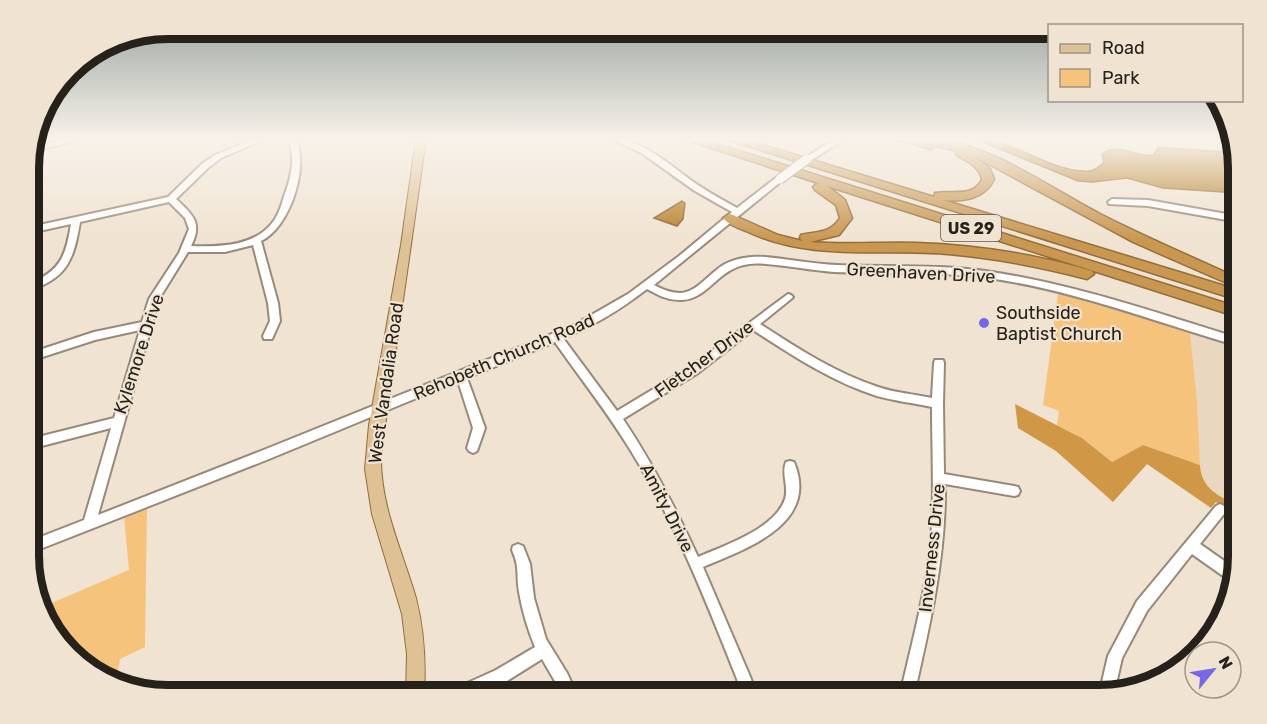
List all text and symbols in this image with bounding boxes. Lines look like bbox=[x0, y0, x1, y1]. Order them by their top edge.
legend bbox=[1048, 24, 1243, 102]
text: Road bbox=[1102, 37, 1145, 59]
text: Park bbox=[1102, 67, 1140, 89]
road number: US 29 bbox=[941, 215, 1001, 241]
street label: Greenhaven Drive bbox=[846, 258, 996, 288]
street label: Kylemore Drive bbox=[109, 291, 169, 417]
street label: West Vandalia Road bbox=[364, 301, 408, 465]
place label: Southside Baptist Church bbox=[996, 302, 1122, 345]
street label: Rehobeth Church Road bbox=[410, 309, 598, 405]
street label: Fletcher Drive bbox=[650, 316, 758, 402]
marker: Southside Baptist Church bbox=[977, 316, 991, 330]
street label: Amity Drive bbox=[635, 460, 699, 556]
street label: Inverness Drive bbox=[914, 483, 950, 613]
north arrow bbox=[1183, 640, 1243, 700]
text: N bbox=[1214, 653, 1237, 672]

